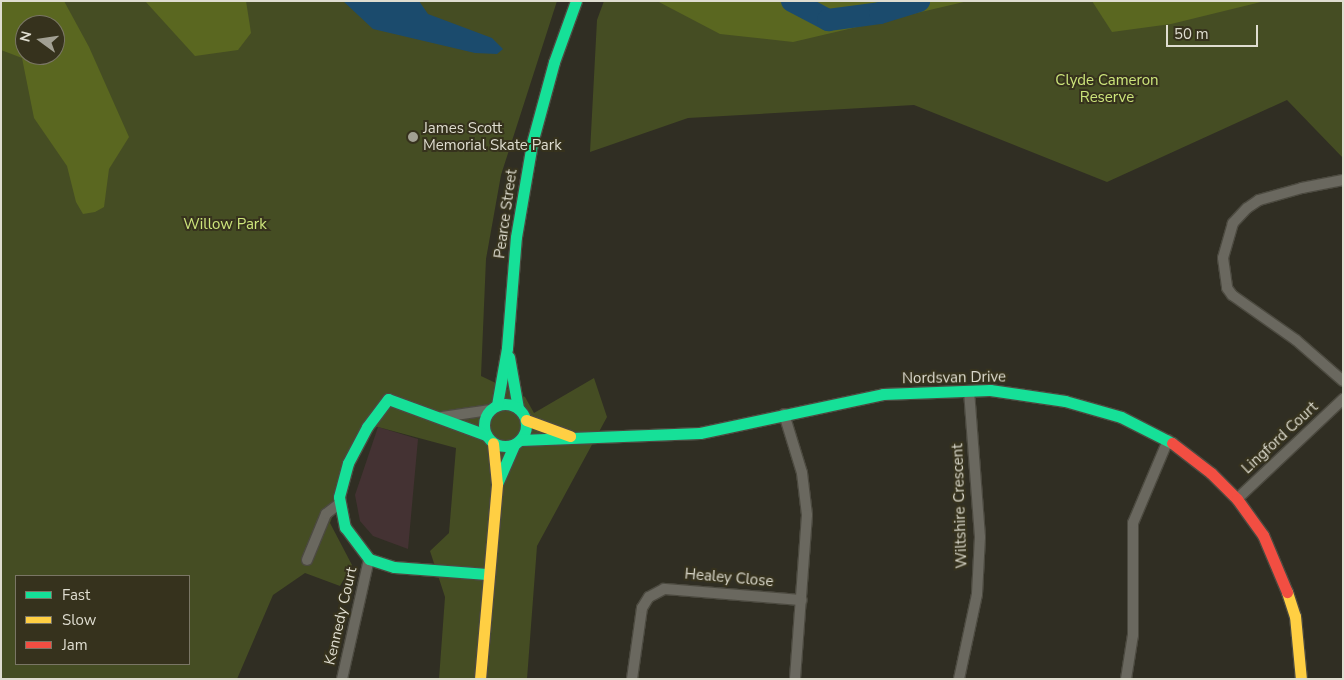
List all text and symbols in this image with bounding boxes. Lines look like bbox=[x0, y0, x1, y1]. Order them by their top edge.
north arrow bbox=[15, 15, 65, 65]
scale bar bbox=[1169, 15, 1262, 47]
text: 50 m bbox=[1174, 24, 1209, 44]
text: N bbox=[15, 29, 36, 44]
park label: Clyde Cameron Reserve bbox=[1055, 71, 1159, 106]
place label: James Scott Memorial Skate Park bbox=[423, 119, 562, 154]
marker: James Scott Memorial Skate Park bbox=[407, 131, 419, 143]
street label: Pearce Street bbox=[491, 168, 521, 260]
park label: Willow Park bbox=[183, 216, 267, 234]
street label: Nordsvan Drive bbox=[902, 368, 1006, 388]
street label: Lingford Court bbox=[1238, 398, 1322, 478]
street label: Wiltshire Crescent bbox=[949, 443, 971, 569]
street label: Kennedy Court bbox=[321, 565, 361, 667]
street label: Healey Close bbox=[684, 565, 774, 591]
legend bbox=[15, 575, 190, 665]
text: Fast bbox=[62, 585, 90, 605]
text: Slow bbox=[62, 610, 96, 630]
text: Jam bbox=[62, 635, 88, 655]

